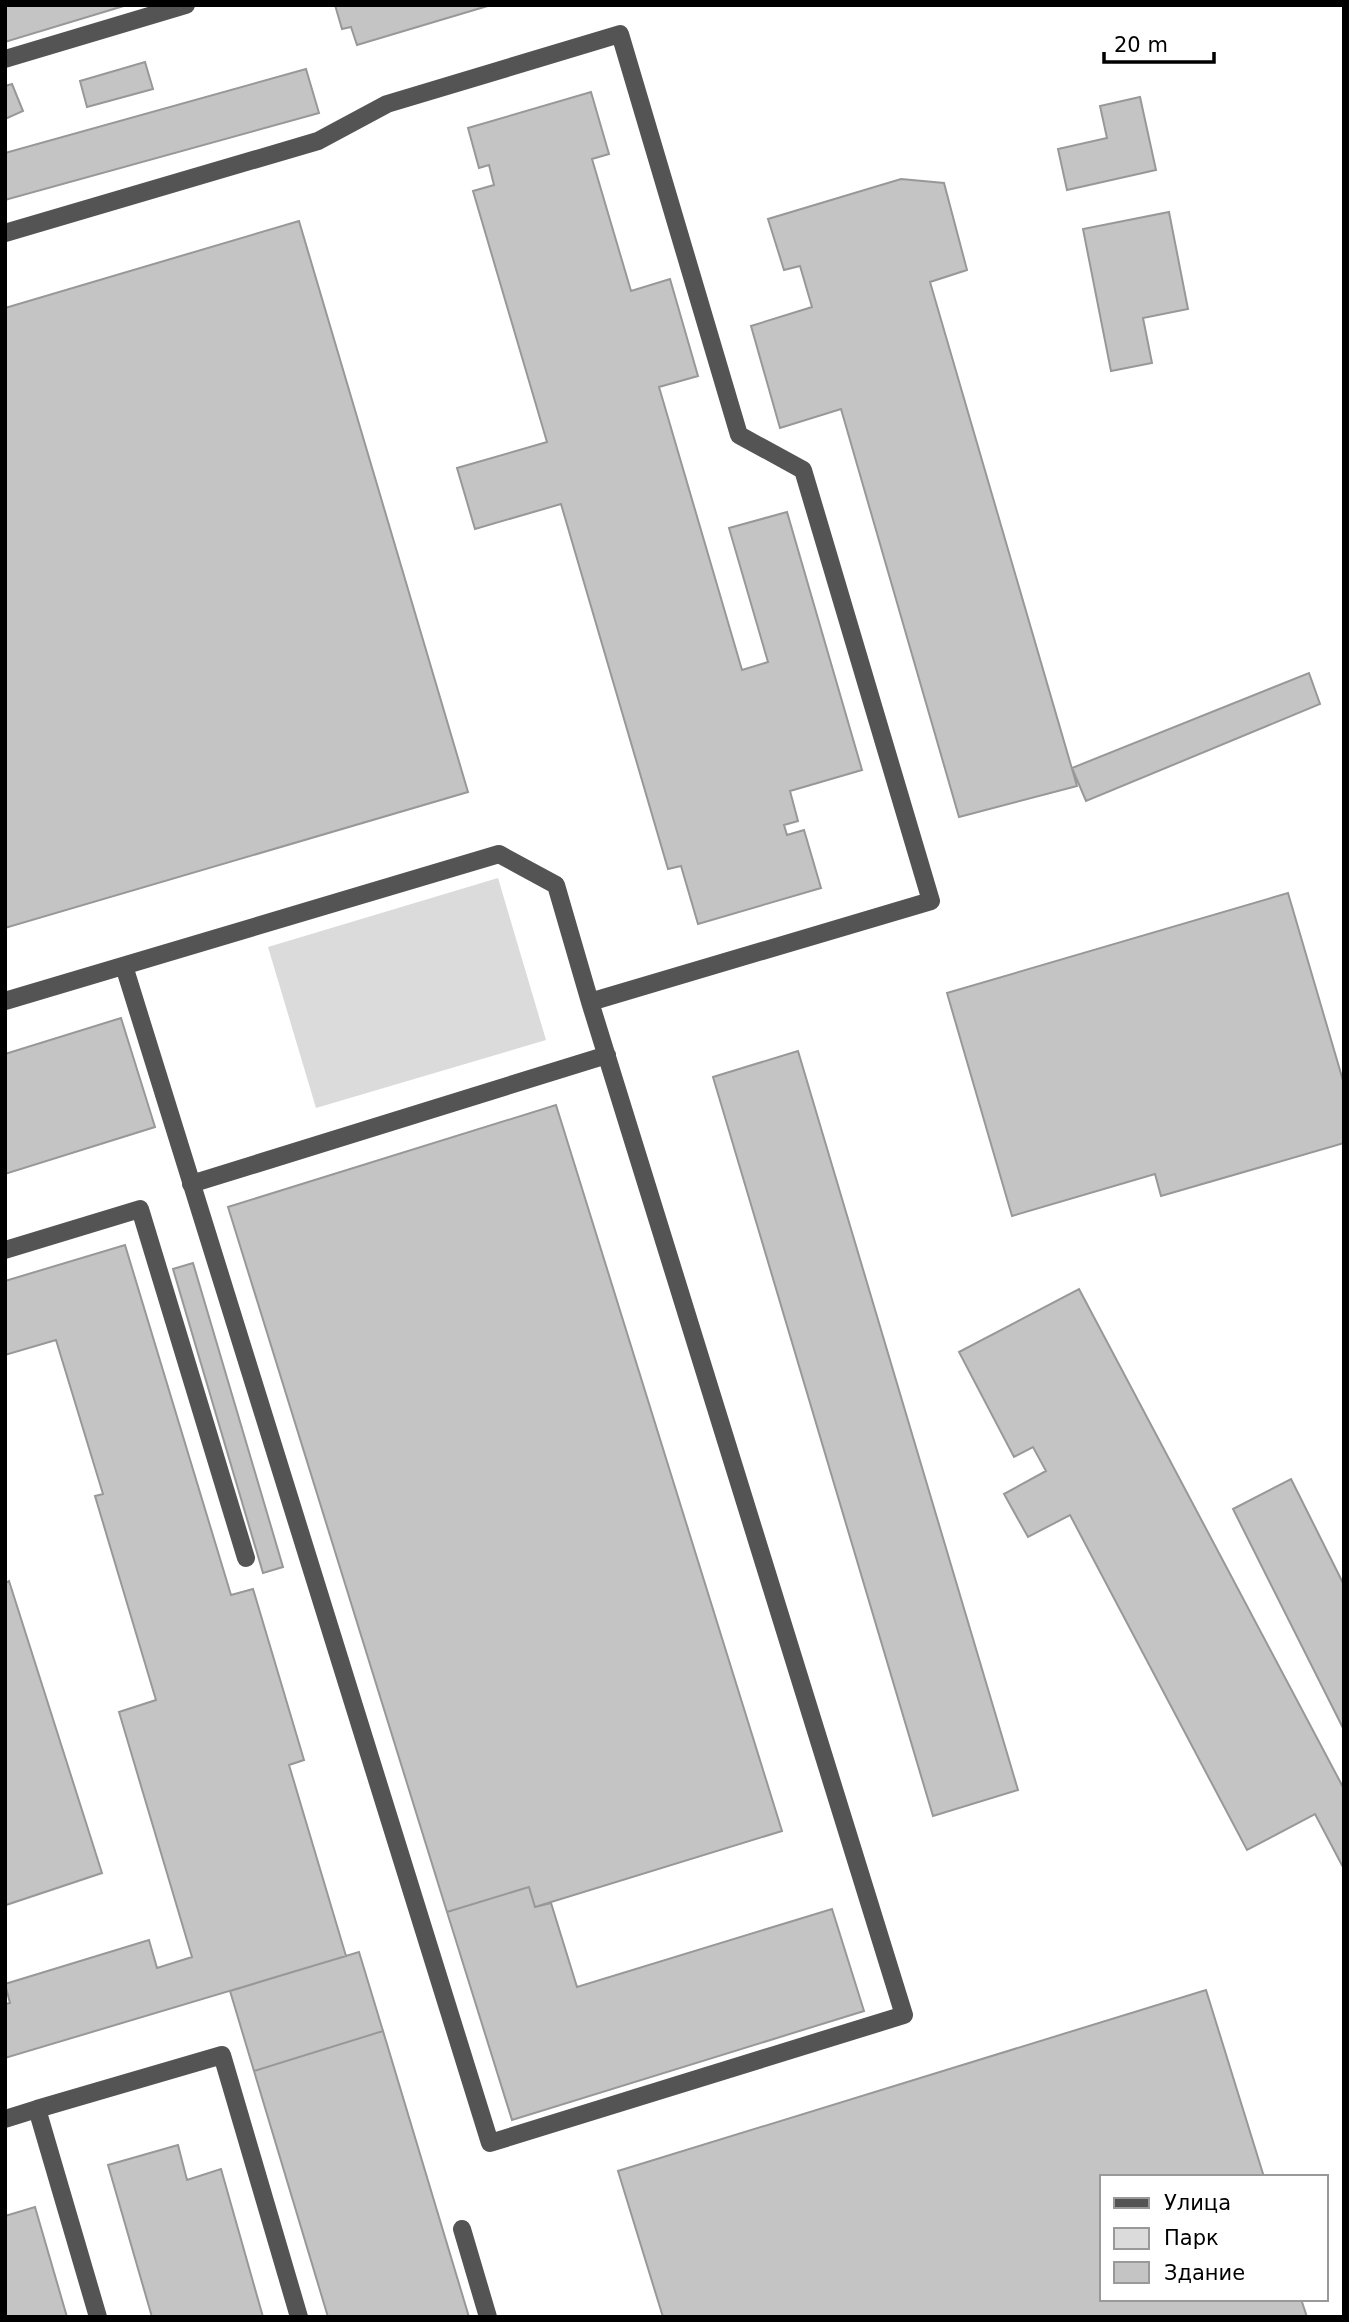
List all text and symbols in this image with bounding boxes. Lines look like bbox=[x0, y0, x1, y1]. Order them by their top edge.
scale bar bbox=[1104, 21, 1214, 65]
text: 20 m bbox=[1114, 33, 1168, 57]
legend bbox=[1100, 2175, 1328, 2301]
text: Улица bbox=[1164, 2191, 1231, 2215]
text: Парк bbox=[1164, 2226, 1219, 2250]
text: Здание bbox=[1164, 2261, 1245, 2285]

